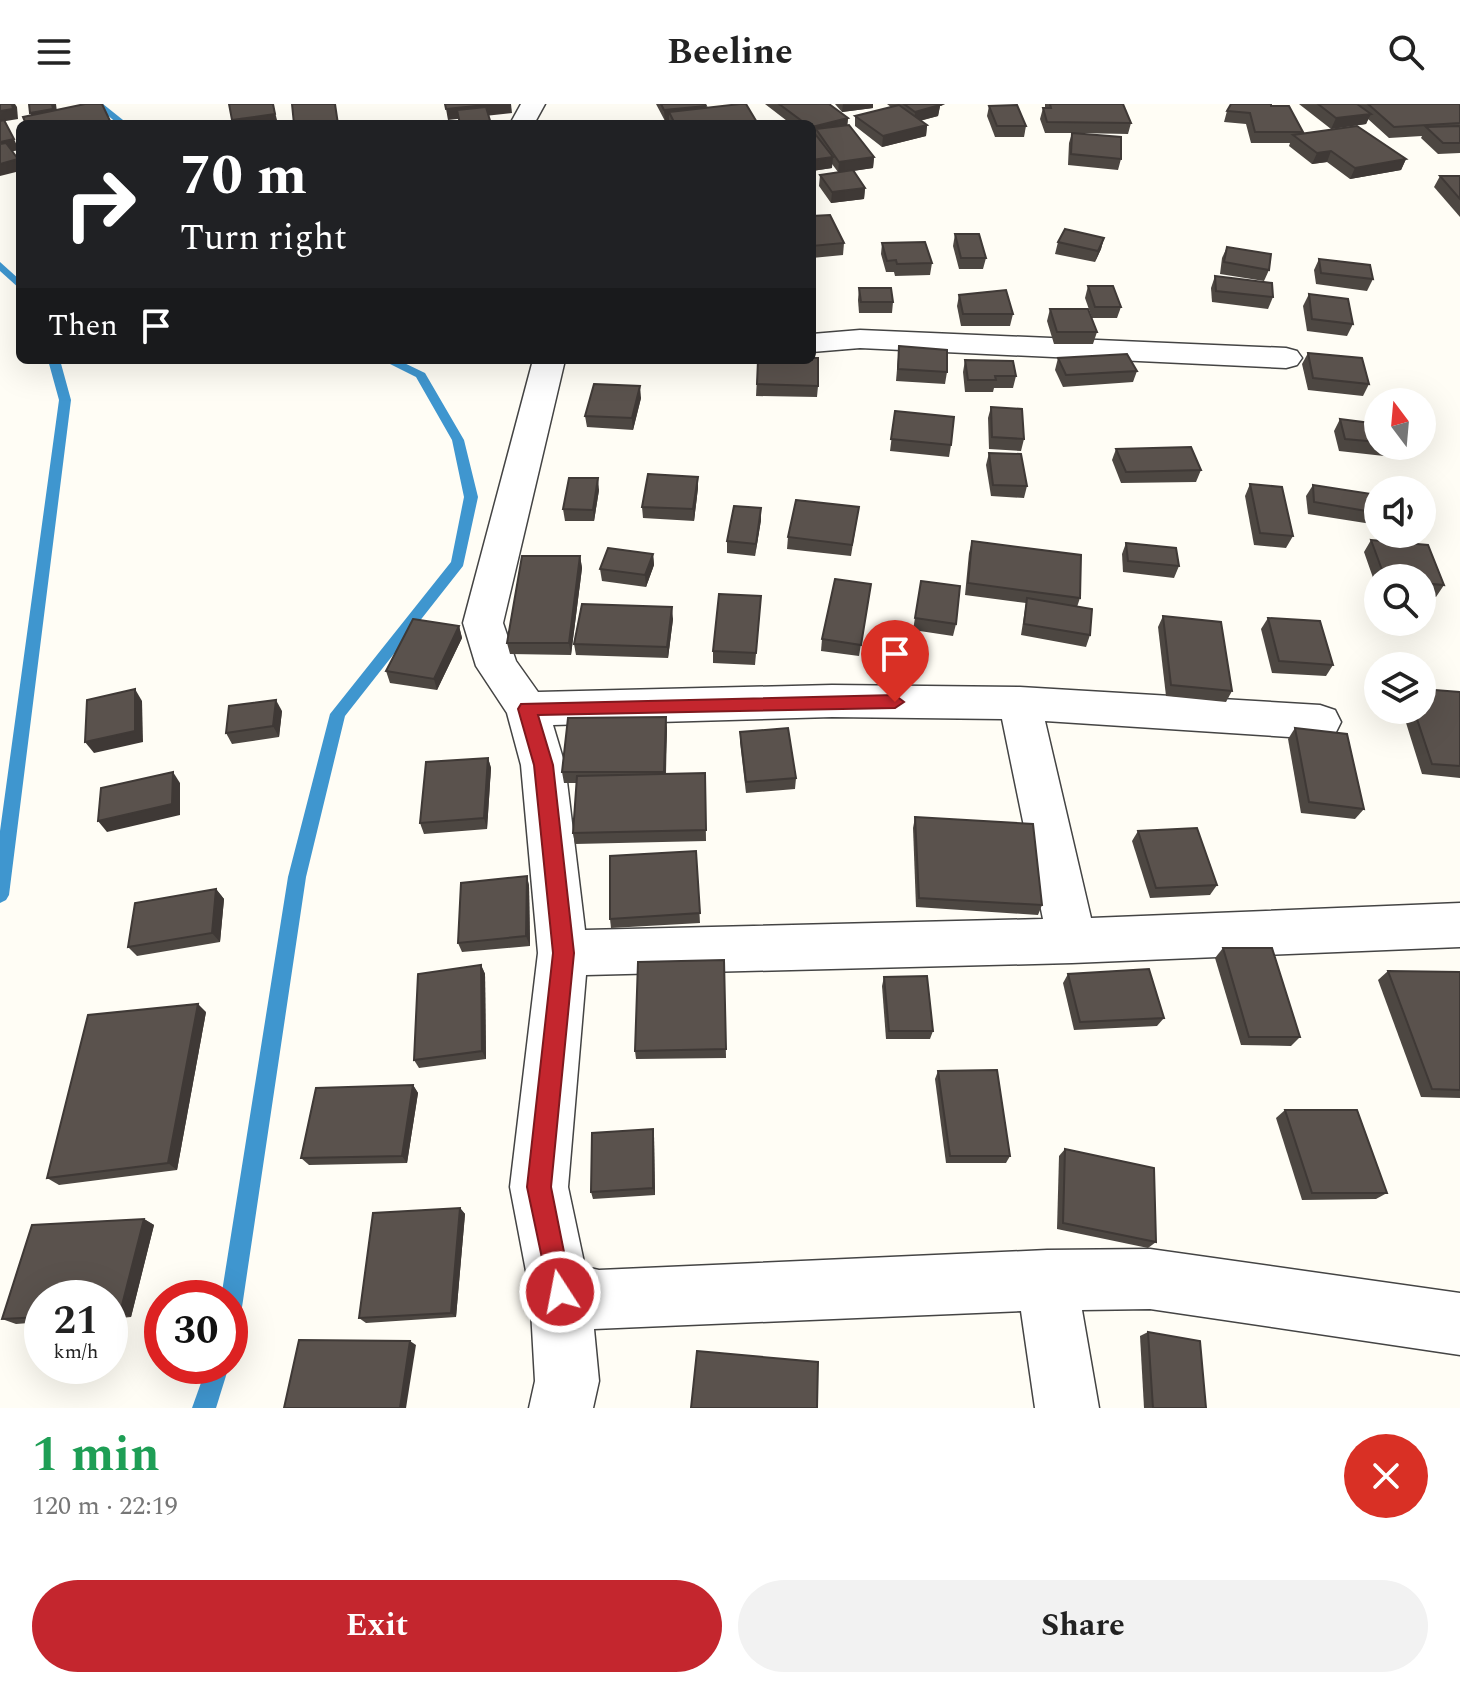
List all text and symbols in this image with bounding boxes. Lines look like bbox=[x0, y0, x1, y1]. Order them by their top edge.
text: Beeline bbox=[667, 25, 793, 80]
icon: menu bbox=[32, 30, 76, 74]
icon: search bbox=[1384, 30, 1428, 74]
text: 70 m bbox=[180, 134, 307, 219]
icon: right bbox=[48, 152, 152, 256]
text: Turn right bbox=[180, 211, 347, 266]
text: Then bbox=[48, 303, 118, 349]
icon: arrive bbox=[134, 304, 178, 348]
north arrow bbox=[1364, 388, 1436, 460]
map controls bbox=[1364, 388, 1436, 724]
button: sound bbox=[1364, 476, 1436, 548]
button: search bbox=[1364, 564, 1436, 636]
pin bbox=[861, 620, 929, 702]
icon: arrive bbox=[873, 632, 917, 676]
button: layers bbox=[1364, 652, 1436, 724]
position arrow bbox=[518, 1250, 602, 1334]
speed limit sign: 30 bbox=[144, 1280, 248, 1384]
text: 21 bbox=[54, 1291, 98, 1352]
text: km/h bbox=[54, 1337, 99, 1367]
text: 1 min bbox=[32, 1419, 160, 1492]
button: close bbox=[1344, 1434, 1428, 1518]
text: 120 m · 22:19 bbox=[32, 1486, 178, 1526]
button: Exit bbox=[32, 1580, 722, 1672]
button: Share bbox=[738, 1580, 1428, 1672]

